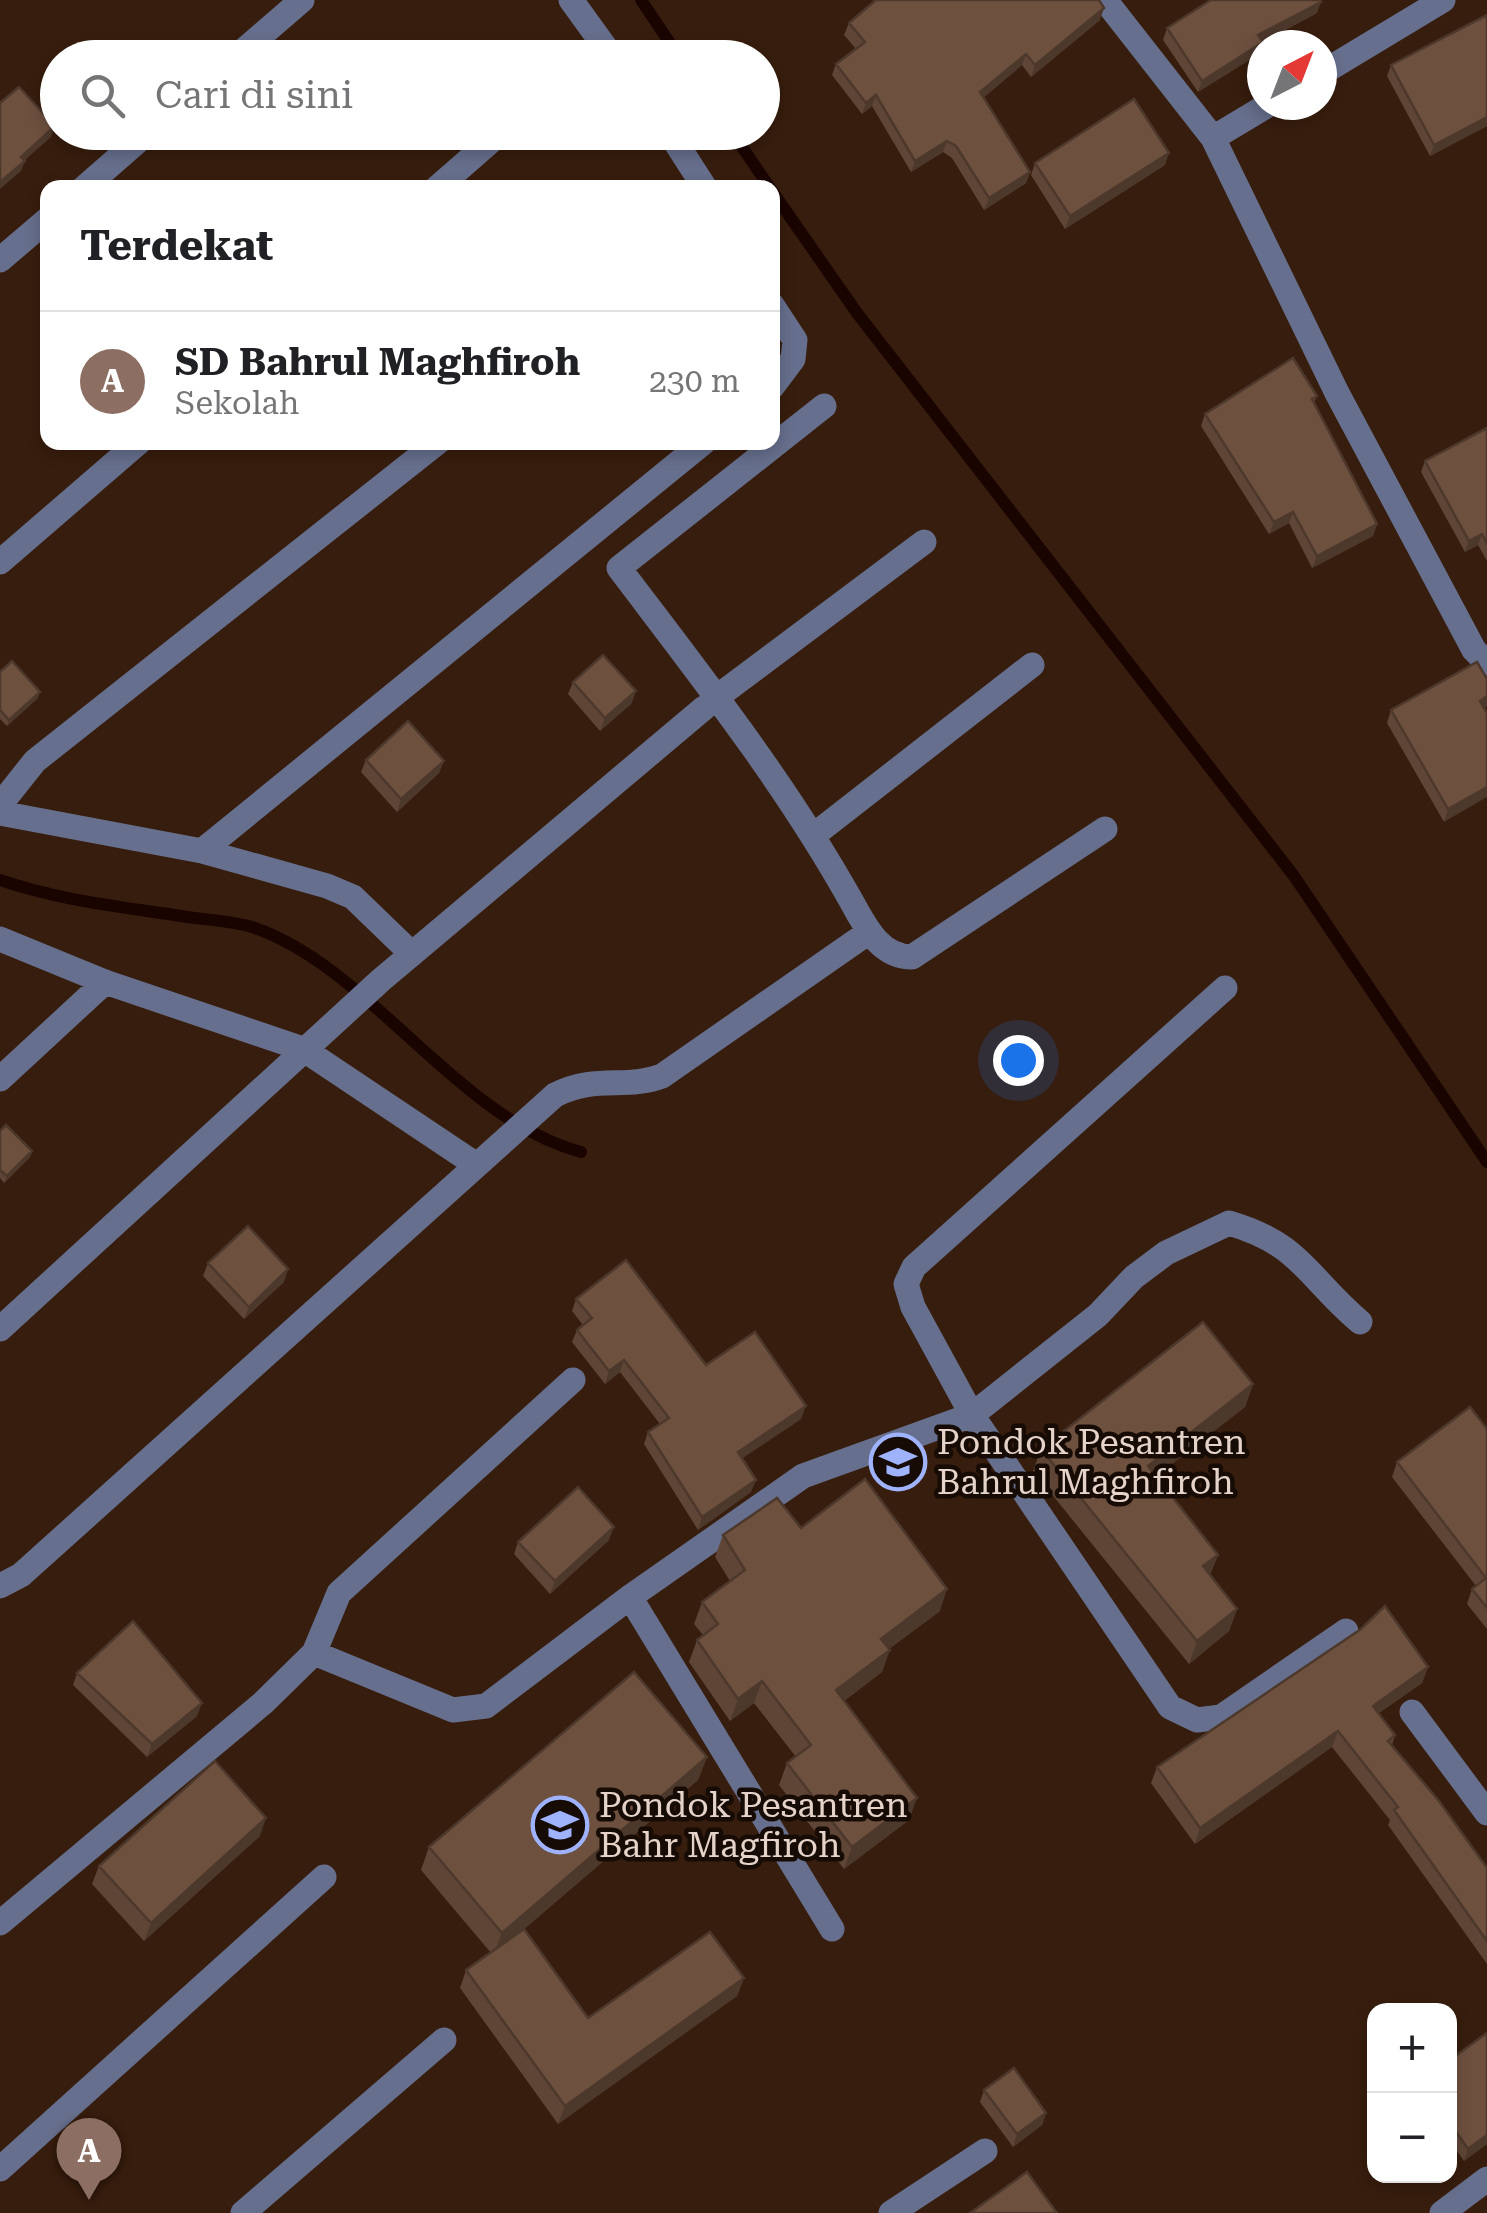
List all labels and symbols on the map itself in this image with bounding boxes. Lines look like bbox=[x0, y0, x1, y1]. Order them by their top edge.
north arrow bbox=[1247, 30, 1337, 120]
your location bbox=[993, 1035, 1044, 1086]
place label: Pondok Pesantren Bahrul Maghfiroh bbox=[937, 1422, 1246, 1503]
school or university icon: Pondok Pesantren Bahrul Maghfiroh bbox=[868, 1432, 928, 1492]
place label: Pondok Pesantren Bahr Magfiroh bbox=[599, 1785, 908, 1866]
school or university icon: Pondok Pesantren Bahr Magfiroh bbox=[530, 1795, 590, 1855]
pin: A bbox=[56, 2118, 122, 2200]

